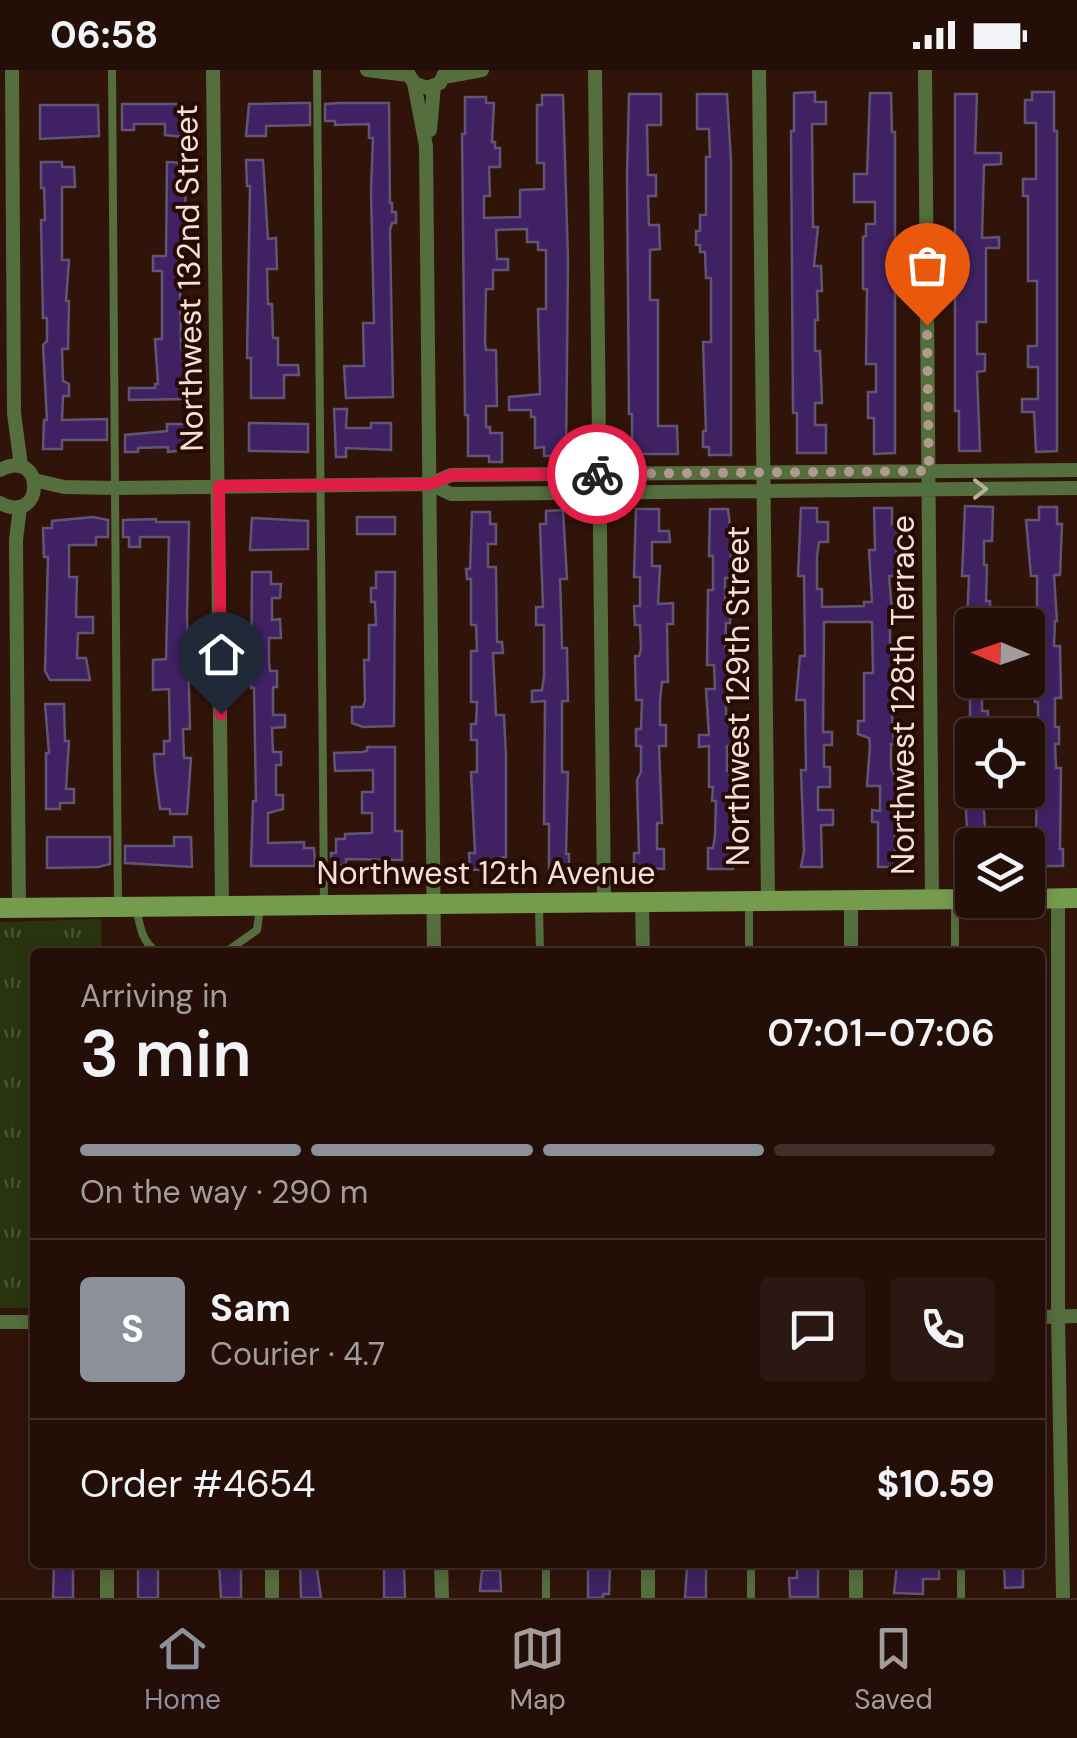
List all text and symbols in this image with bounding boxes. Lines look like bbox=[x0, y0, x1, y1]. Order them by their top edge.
text: 06:58 bbox=[50, 10, 158, 60]
street label: Northwest 132nd Street bbox=[165, 104, 213, 452]
pin bbox=[885, 223, 970, 326]
icon: bag bbox=[900, 238, 955, 293]
courier bbox=[547, 424, 647, 524]
icon: bike bbox=[570, 447, 625, 502]
one-way arrow bbox=[974, 478, 989, 500]
street label: Northwest 128th Terrace bbox=[882, 515, 924, 875]
street label: Northwest 129th Street bbox=[717, 526, 759, 866]
north arrow bbox=[955, 608, 1045, 698]
map controls bbox=[955, 608, 1045, 918]
pin bbox=[179, 612, 264, 715]
icon: home bbox=[194, 627, 249, 682]
button: locate bbox=[955, 718, 1045, 808]
button: layers bbox=[955, 828, 1045, 918]
street label: Northwest 12th Avenue bbox=[317, 852, 655, 894]
text: Arriving in bbox=[80, 975, 228, 1017]
text: 07:01–07:06 bbox=[767, 1008, 995, 1058]
text: 3 min bbox=[80, 1012, 251, 1096]
text: On the way · 290 m bbox=[80, 1171, 368, 1213]
button: chat bbox=[760, 1277, 865, 1382]
button: phone bbox=[890, 1277, 995, 1382]
text: Sam bbox=[210, 1283, 291, 1333]
text: S bbox=[121, 1304, 144, 1354]
text: Courier · 4.7 bbox=[210, 1333, 385, 1375]
text: Order #4654 bbox=[80, 1459, 315, 1509]
text: $10.59 bbox=[877, 1459, 995, 1509]
tab: Home bbox=[144, 1621, 221, 1718]
tab: Map bbox=[509, 1621, 566, 1718]
tab: Saved bbox=[854, 1621, 933, 1718]

